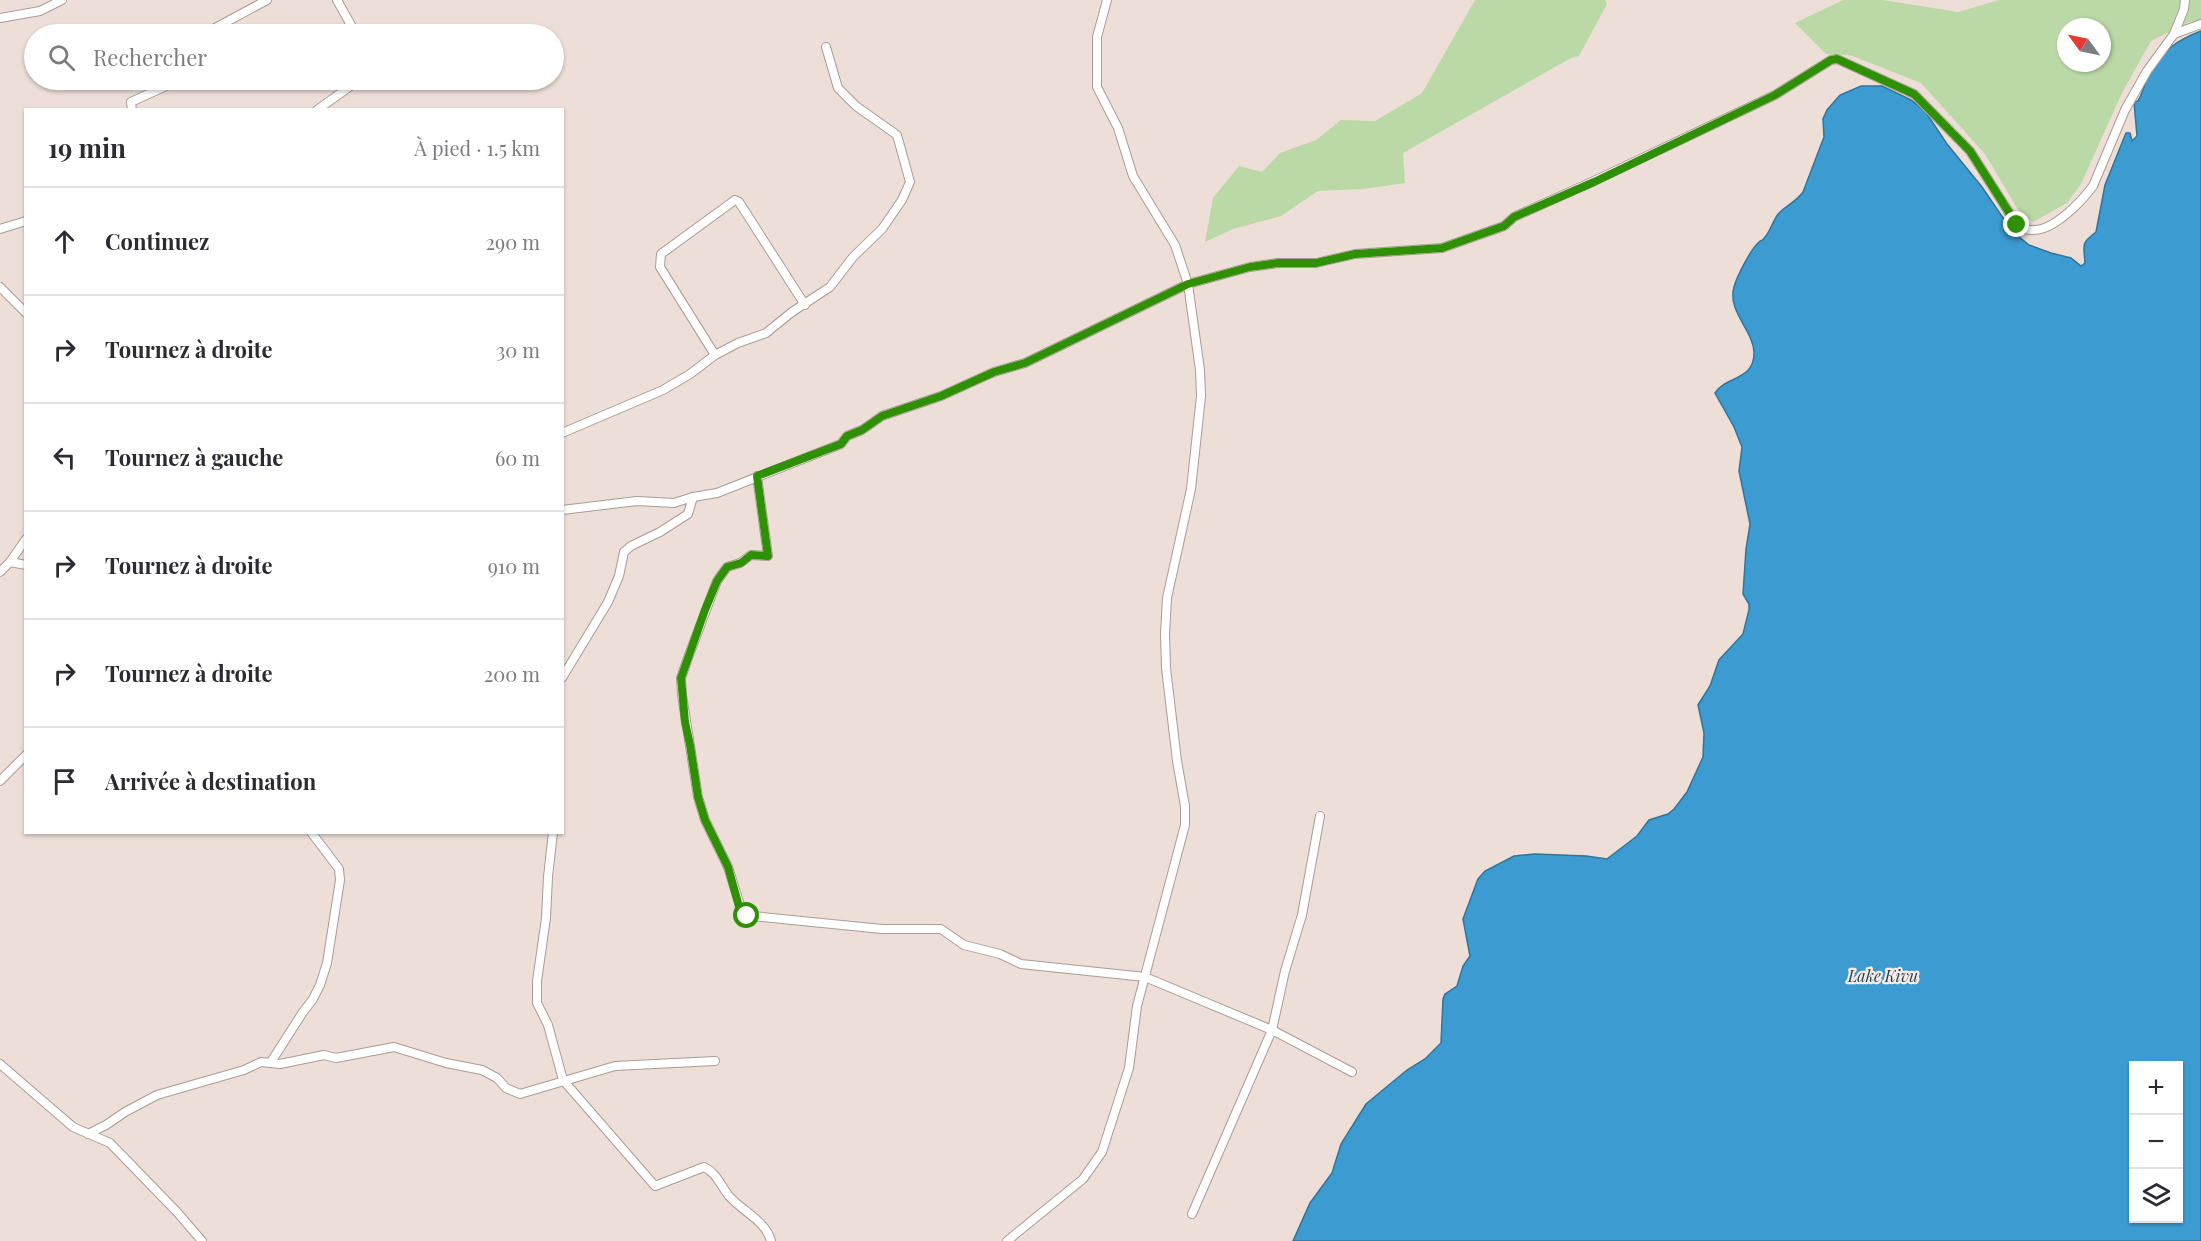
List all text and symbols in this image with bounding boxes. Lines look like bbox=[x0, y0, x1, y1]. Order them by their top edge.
north arrow bbox=[2057, 18, 2111, 72]
search box bbox=[24, 24, 564, 90]
icon: search bbox=[45, 41, 78, 74]
text: Rechercher bbox=[93, 42, 207, 72]
text: 19 min bbox=[48, 130, 126, 165]
text: À pied · 1.5 km bbox=[414, 134, 540, 161]
route end bbox=[2003, 211, 2029, 237]
icon: ahead bbox=[48, 225, 81, 258]
text: Continuez bbox=[105, 226, 209, 256]
text: 290 m bbox=[486, 228, 540, 255]
icon: right bbox=[48, 333, 81, 366]
text: Tournez à droite bbox=[105, 334, 273, 364]
text: 30 m bbox=[496, 336, 540, 363]
icon: left bbox=[48, 441, 81, 474]
text: Tournez à gauche bbox=[105, 442, 283, 472]
text: 60 m bbox=[495, 444, 540, 471]
icon: right bbox=[48, 549, 81, 582]
text: Tournez à droite bbox=[105, 550, 273, 580]
text: 910 m bbox=[488, 552, 540, 579]
icon: right bbox=[48, 657, 81, 690]
text: Tournez à droite bbox=[105, 658, 273, 688]
text: 200 m bbox=[484, 660, 540, 687]
icon: arrive bbox=[48, 765, 81, 798]
text: Arrivée à destination bbox=[105, 766, 316, 796]
route start bbox=[733, 902, 759, 928]
water label: Lake Kivu bbox=[1847, 965, 1918, 986]
map controls bbox=[2129, 1061, 2183, 1223]
button: + bbox=[2129, 1061, 2183, 1115]
button: − bbox=[2129, 1115, 2183, 1169]
button: layers bbox=[2129, 1169, 2183, 1223]

